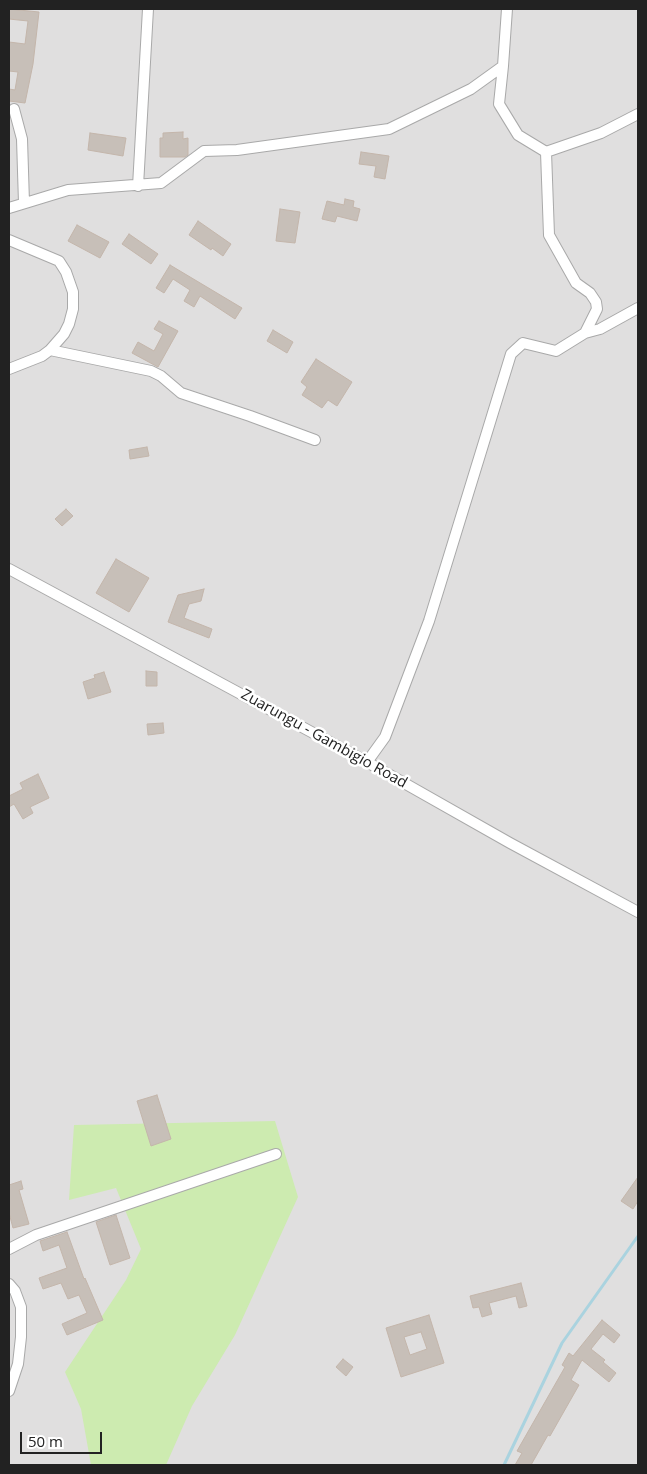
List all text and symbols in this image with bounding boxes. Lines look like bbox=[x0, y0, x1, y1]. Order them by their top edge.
street label: Zuarungu - Gambigio Road bbox=[238, 686, 410, 792]
scale bar bbox=[22, 1422, 105, 1454]
text: 50 m bbox=[28, 1431, 63, 1451]

